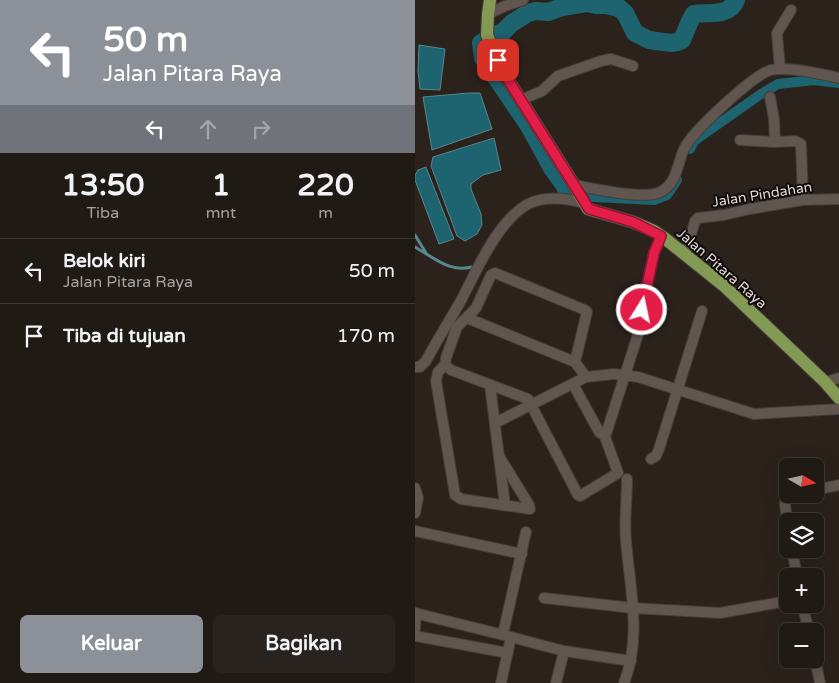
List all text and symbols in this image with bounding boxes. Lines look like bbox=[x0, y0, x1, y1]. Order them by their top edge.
text: 50 m bbox=[103, 19, 188, 61]
icon: left bbox=[20, 20, 85, 85]
pin bbox=[477, 39, 519, 81]
icon: arrive bbox=[484, 46, 512, 74]
text: Jalan Pitara Raya bbox=[103, 61, 282, 87]
icon: left bbox=[141, 115, 169, 143]
icon: ahead bbox=[194, 115, 222, 143]
icon: right bbox=[247, 115, 275, 143]
text: 13:50 bbox=[61, 167, 144, 204]
text: 1 bbox=[211, 167, 230, 204]
text: 220 bbox=[297, 167, 354, 204]
street label: Jalan Pindahan bbox=[711, 178, 813, 211]
text: Tiba bbox=[86, 203, 119, 223]
text: mnt bbox=[206, 203, 236, 223]
text: m bbox=[318, 203, 333, 223]
street label: Jalan Pitara Raya bbox=[673, 225, 770, 312]
text: Belok kiri bbox=[63, 250, 146, 272]
icon: left bbox=[20, 257, 48, 285]
text: 50 m bbox=[349, 260, 395, 282]
text: Jalan Pitara Raya bbox=[63, 272, 193, 292]
position arrow bbox=[615, 283, 667, 335]
icon: arrive bbox=[20, 322, 48, 350]
text: Tiba di tujuan bbox=[63, 325, 186, 347]
text: 170 m bbox=[337, 325, 395, 347]
north arrow bbox=[779, 458, 824, 502]
map controls bbox=[779, 458, 824, 668]
button: layers bbox=[779, 513, 824, 558]
button: + bbox=[779, 568, 824, 613]
button: Keluar bbox=[20, 615, 203, 673]
button: Bagikan bbox=[213, 615, 395, 673]
button: − bbox=[779, 623, 824, 668]

